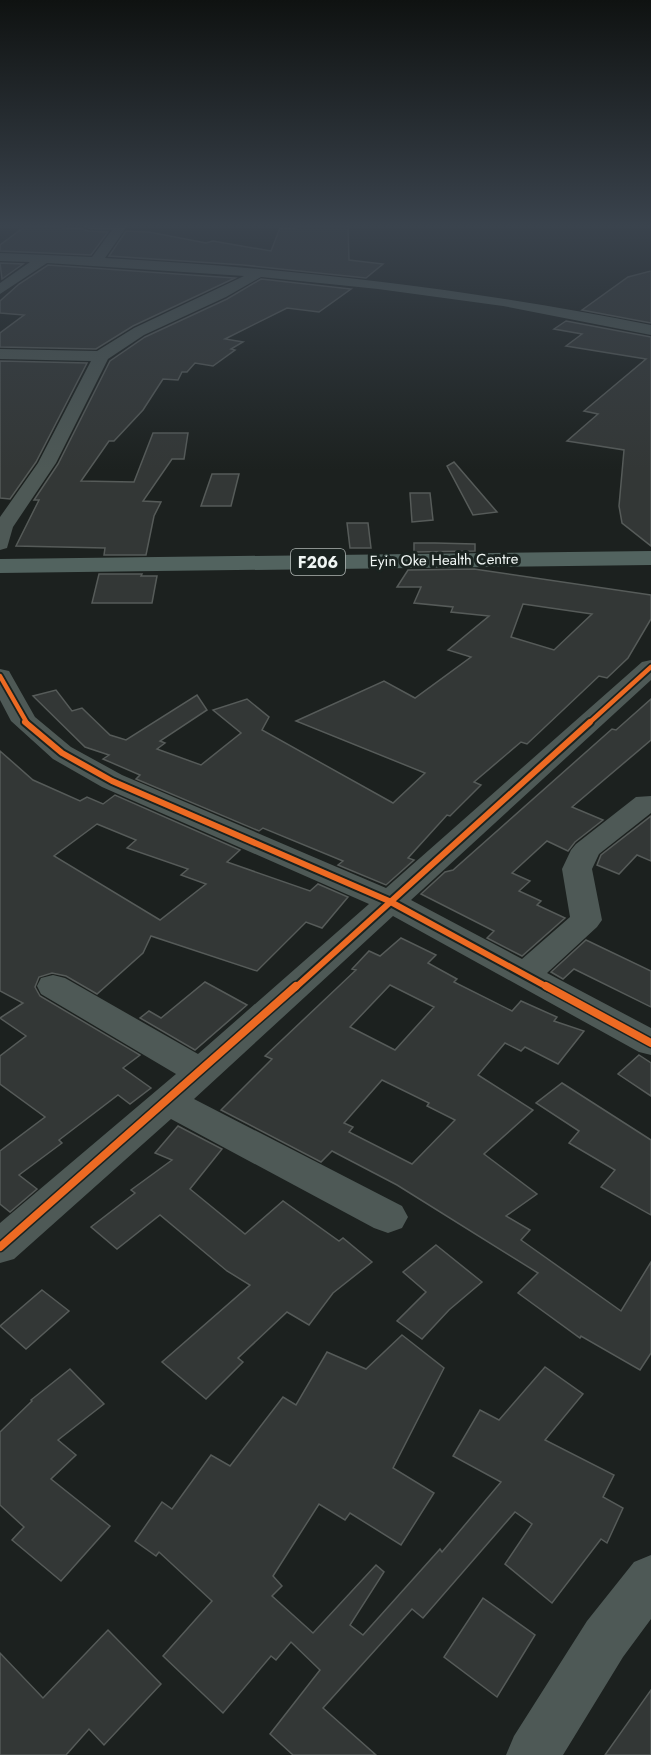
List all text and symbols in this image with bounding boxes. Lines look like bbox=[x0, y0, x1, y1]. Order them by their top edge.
street label: Eyin Oke Health Centre bbox=[369, 548, 519, 572]
road number: F206 bbox=[291, 549, 345, 575]

